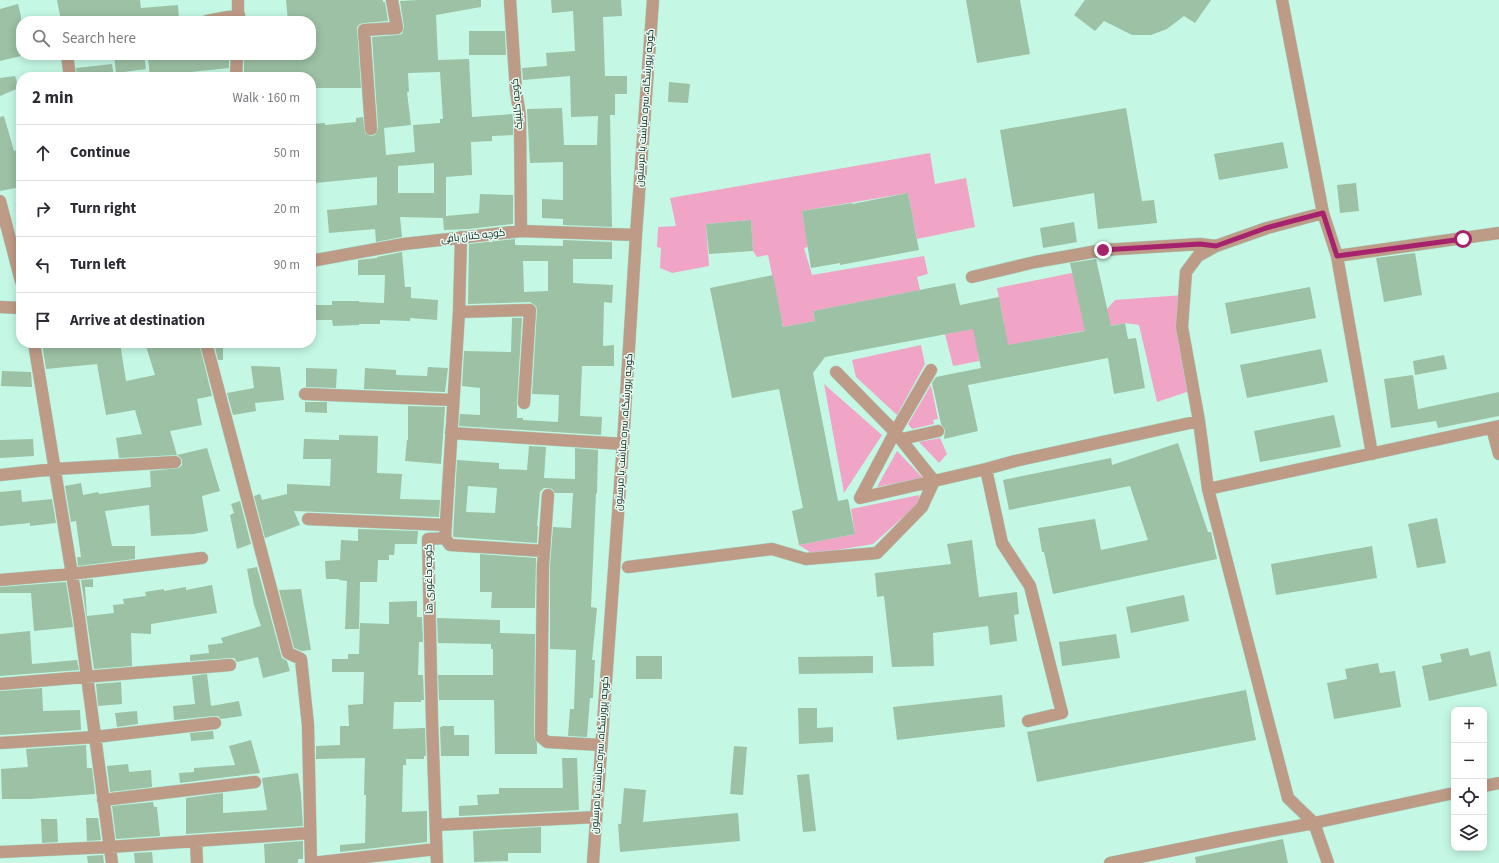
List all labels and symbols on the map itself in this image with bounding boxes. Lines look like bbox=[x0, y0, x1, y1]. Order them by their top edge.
street label: کوچه پرورشگاه، سره میاشت یا مرستون bbox=[633, 29, 657, 187]
street label: کوچه کلینیک bbox=[508, 78, 526, 130]
street label: کوچه کتان بافی bbox=[440, 226, 506, 246]
route start bbox=[1454, 230, 1472, 248]
route end bbox=[1094, 241, 1112, 259]
street label: کوچه پرورشگاه، سره میاشت یا مرستون bbox=[612, 353, 636, 511]
street label: کوچه جاغوری ها bbox=[421, 544, 437, 614]
street label: کوچه پرورشگاه، سره میاشت یا مرستون bbox=[588, 676, 612, 834]

